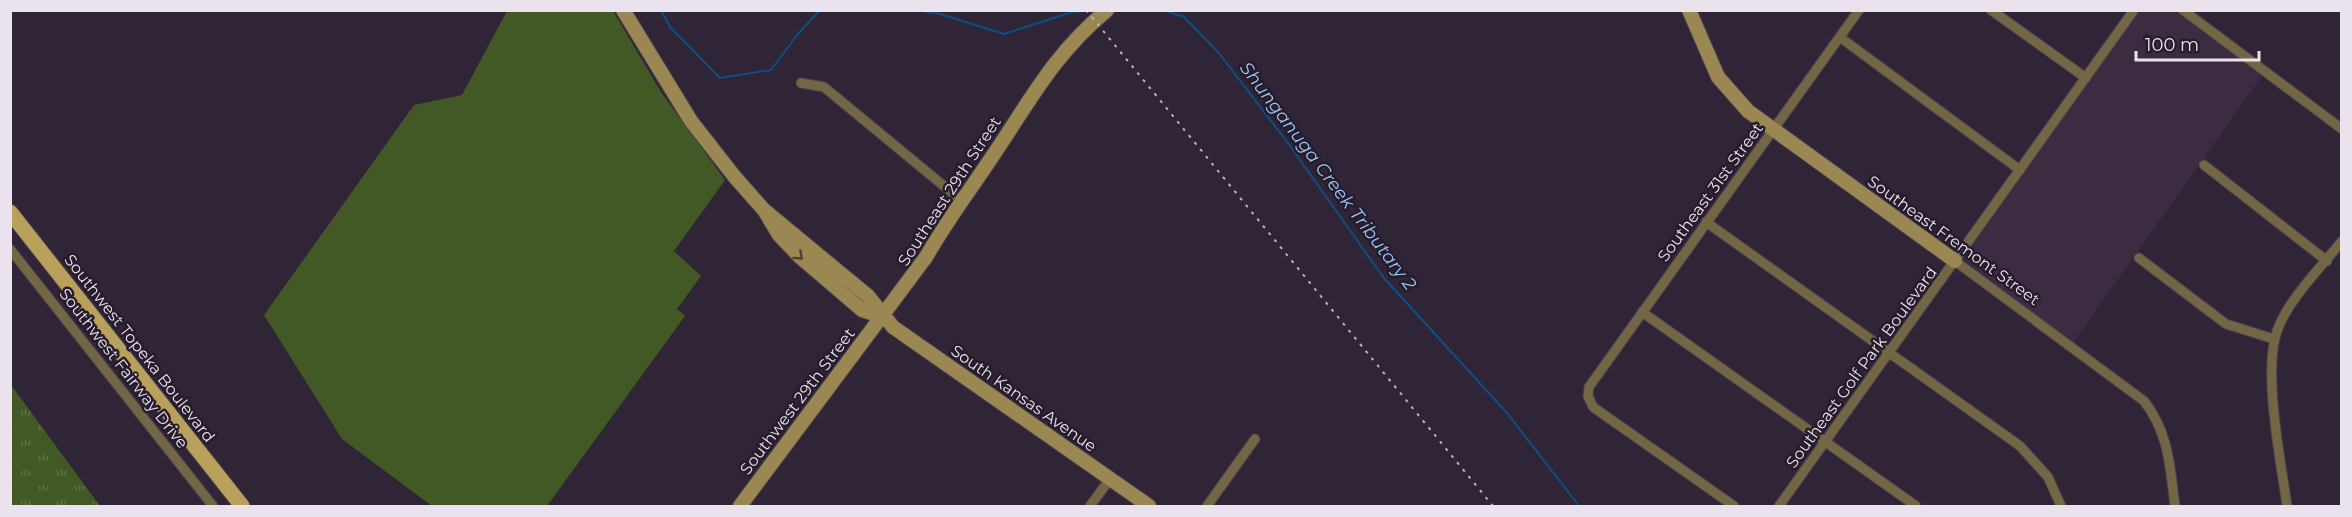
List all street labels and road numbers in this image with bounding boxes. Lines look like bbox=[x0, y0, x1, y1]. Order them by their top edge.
street label: Southeast 29th Street bbox=[894, 113, 1005, 269]
street label: Southeast 31st Street bbox=[1654, 119, 1767, 265]
street label: Southeast Fremont Street bbox=[1864, 172, 2044, 310]
street label: Southwest Topeka Boulevard bbox=[60, 251, 219, 446]
street label: Southeast Golf Park Boulevard bbox=[1782, 263, 1941, 472]
street label: Southwest Fairway Drive bbox=[55, 285, 192, 452]
street label: Southwest 29th Street bbox=[736, 324, 859, 478]
street label: South Kansas Avenue bbox=[947, 341, 1100, 456]

